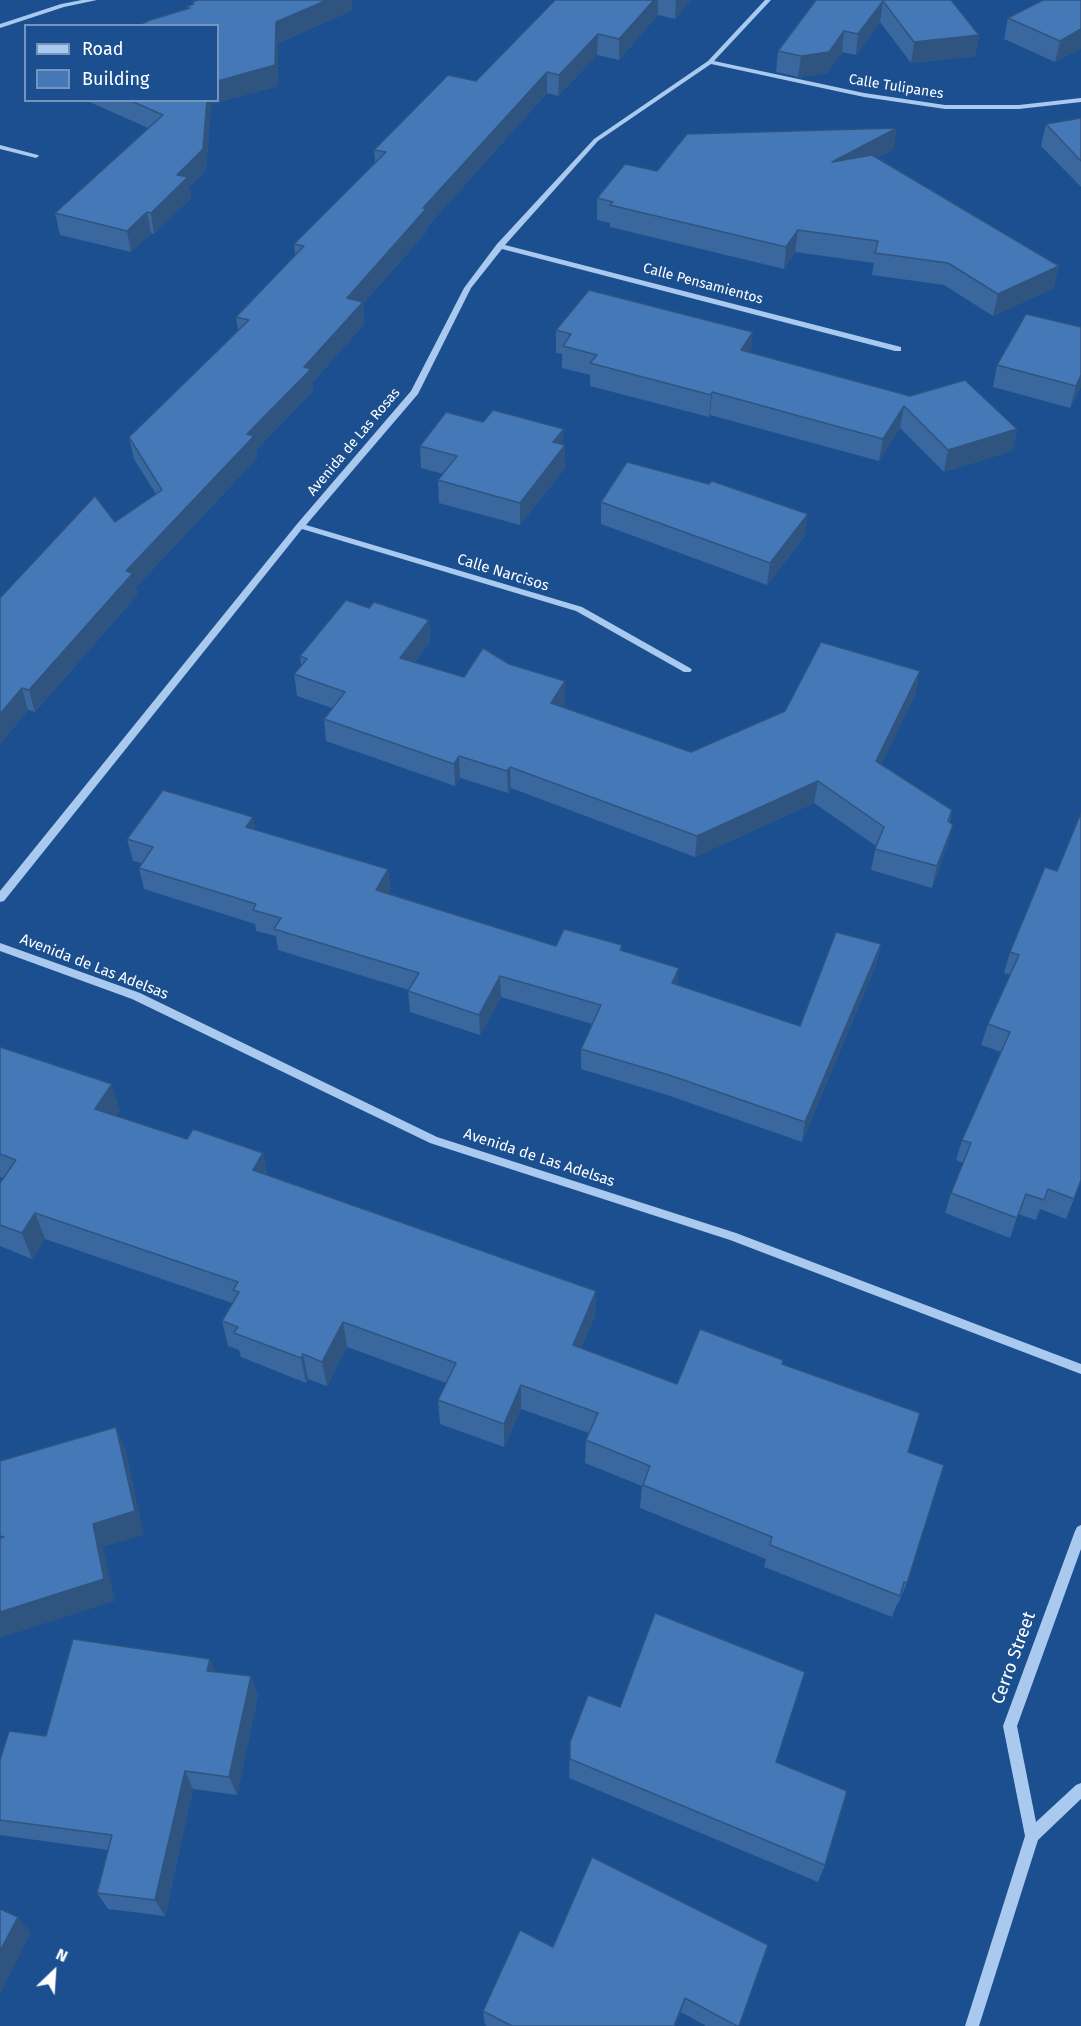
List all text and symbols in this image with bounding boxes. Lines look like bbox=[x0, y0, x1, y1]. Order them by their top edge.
legend bbox=[24, 24, 219, 102]
text: Road bbox=[82, 38, 124, 60]
text: Building bbox=[82, 68, 149, 90]
street label: Calle Tulipanes bbox=[847, 71, 945, 103]
street label: Calle Pensamientos bbox=[641, 260, 765, 308]
street label: Avenida de Las Rosas bbox=[304, 385, 404, 499]
street label: Calle Narcisos bbox=[455, 550, 551, 596]
street label: Avenida de Las Adelsas bbox=[17, 930, 171, 1004]
street label: Avenida de Las Adelsas bbox=[461, 1125, 617, 1191]
street label: Cerro Street bbox=[987, 1609, 1041, 1707]
north arrow bbox=[24, 1942, 84, 2002]
text: N bbox=[53, 1944, 71, 1966]

